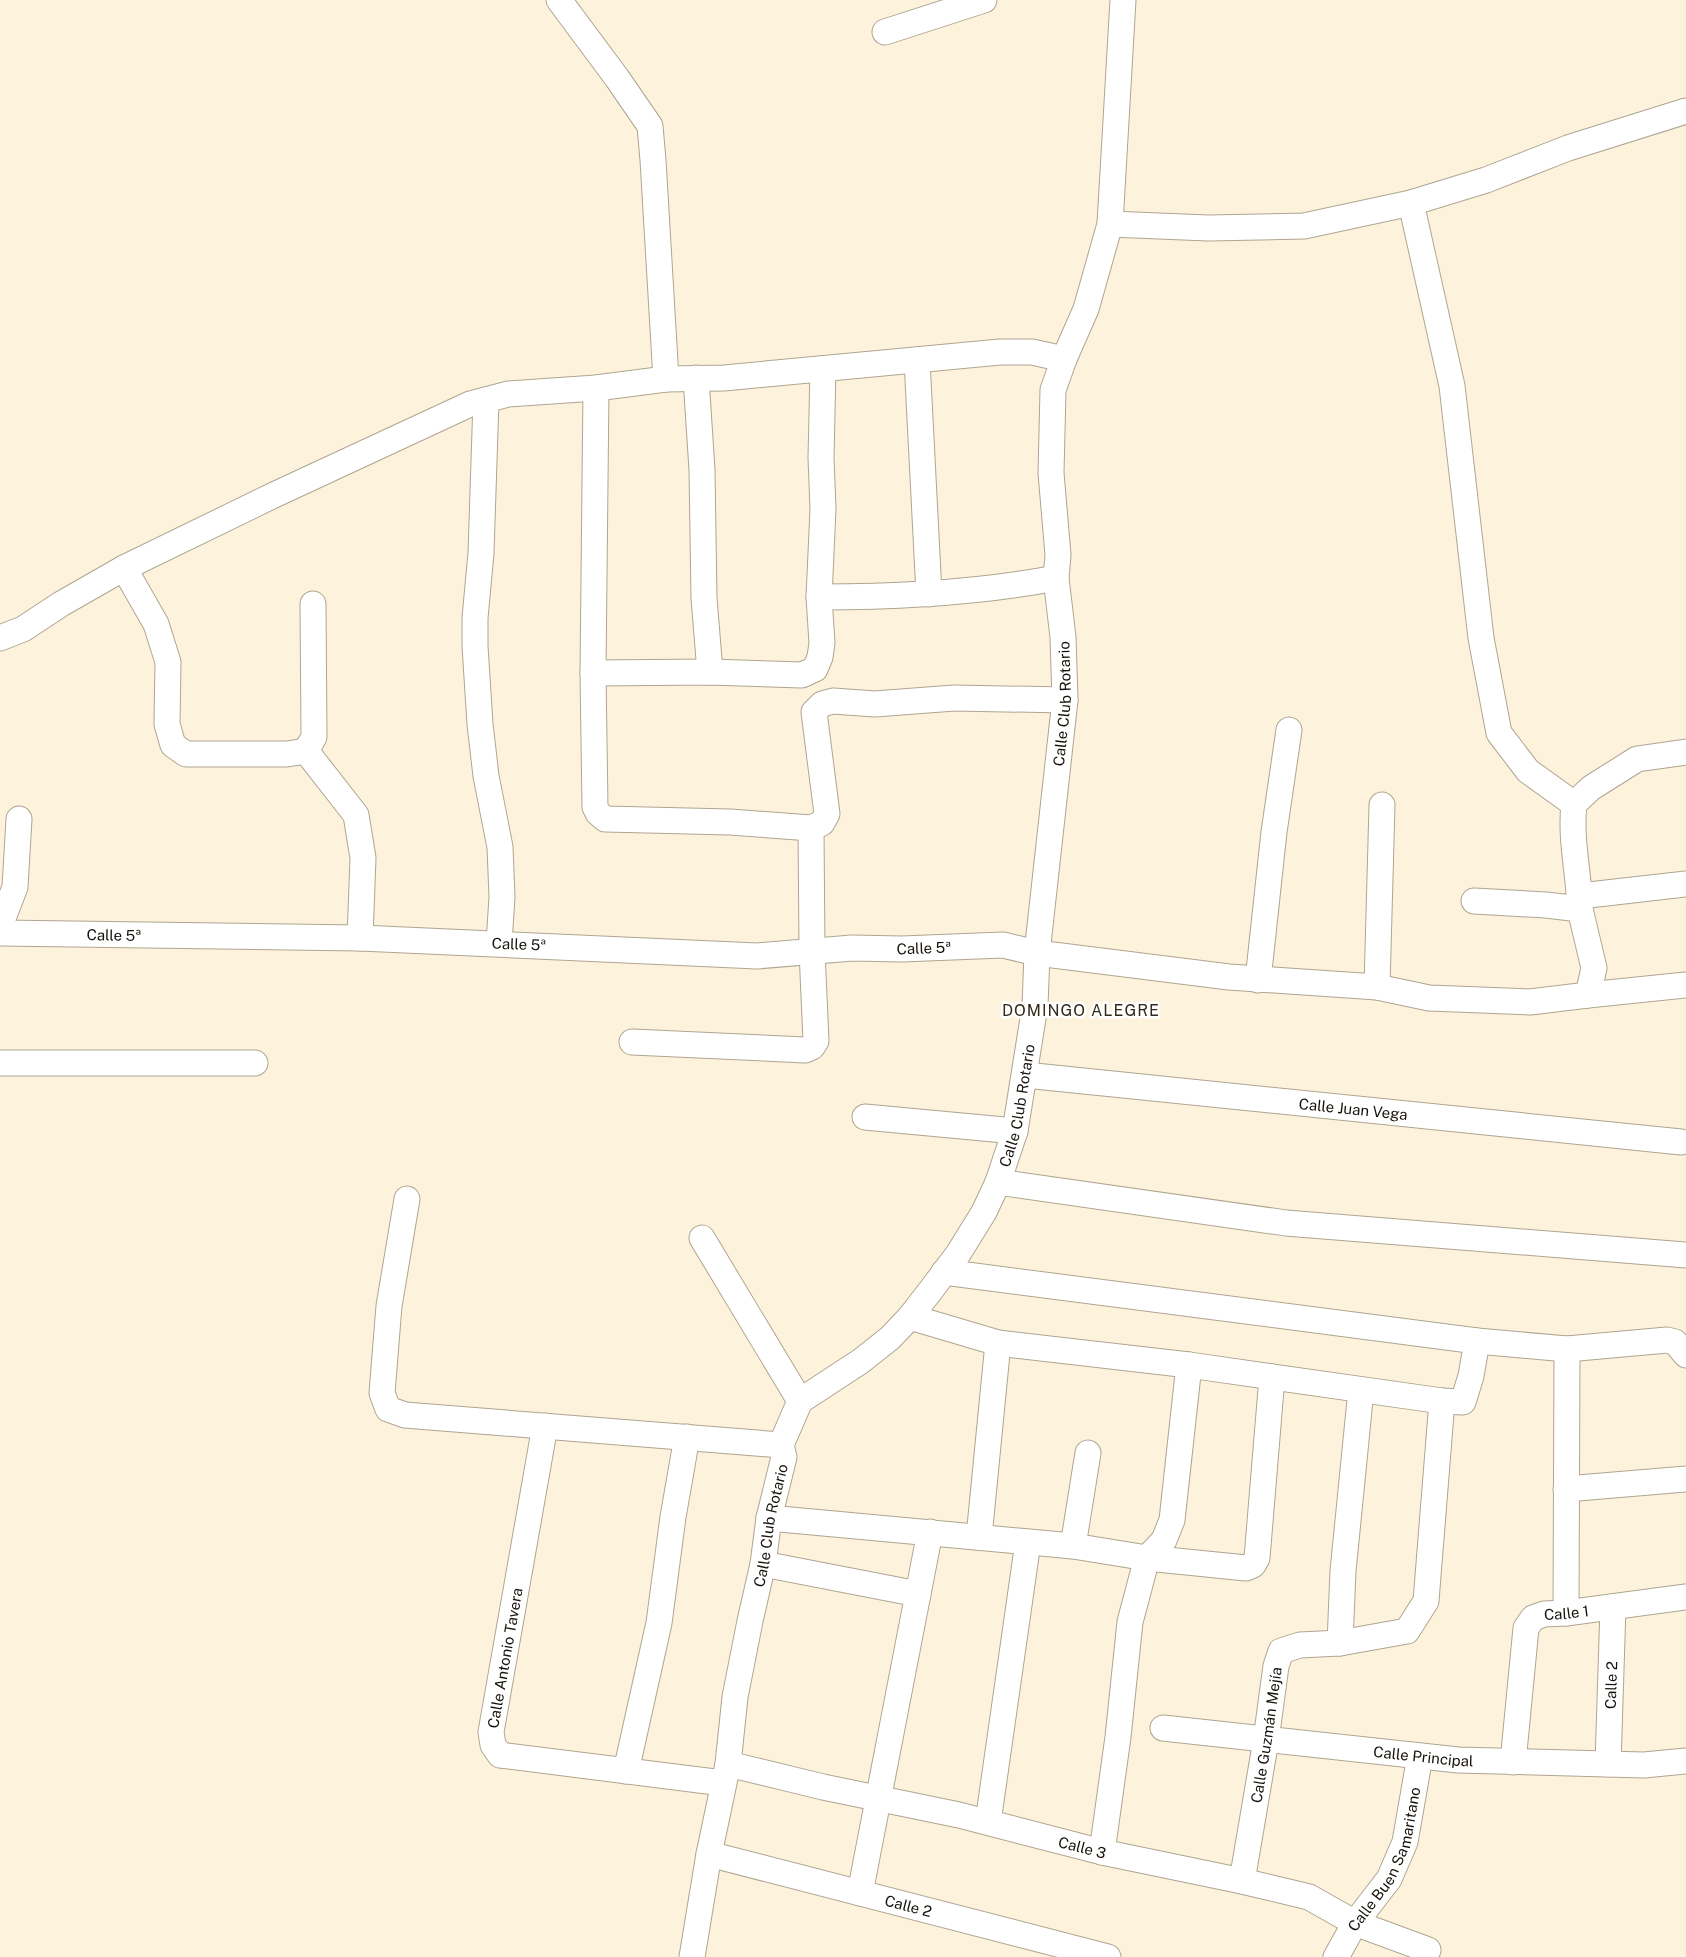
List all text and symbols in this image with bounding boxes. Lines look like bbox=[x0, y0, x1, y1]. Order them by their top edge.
street label: Calle Club Rotario bbox=[1049, 641, 1074, 767]
street label: Calle 5ª bbox=[86, 926, 142, 944]
street label: Calle 5ª bbox=[491, 935, 547, 953]
street label: Calle 5ª bbox=[896, 939, 952, 957]
district label: DOMINGO ALEGRE bbox=[1002, 1001, 1160, 1020]
street label: Calle Club Rotario bbox=[995, 1043, 1037, 1169]
street label: Calle Juan Vega bbox=[1298, 1095, 1408, 1123]
street label: Calle Club Rotario bbox=[750, 1462, 791, 1589]
street label: Calle Antonio Tavera bbox=[484, 1586, 526, 1730]
street label: Calle 1 bbox=[1543, 1602, 1590, 1622]
street label: Calle 2 bbox=[1601, 1661, 1620, 1709]
street label: Calle Guzmán Mejía bbox=[1247, 1666, 1284, 1804]
street label: Calle Principal bbox=[1373, 1742, 1474, 1769]
street label: Calle Buen Samaritano bbox=[1344, 1786, 1423, 1934]
street label: Calle 3 bbox=[1057, 1833, 1108, 1861]
street label: Calle 2 bbox=[883, 1891, 934, 1920]

